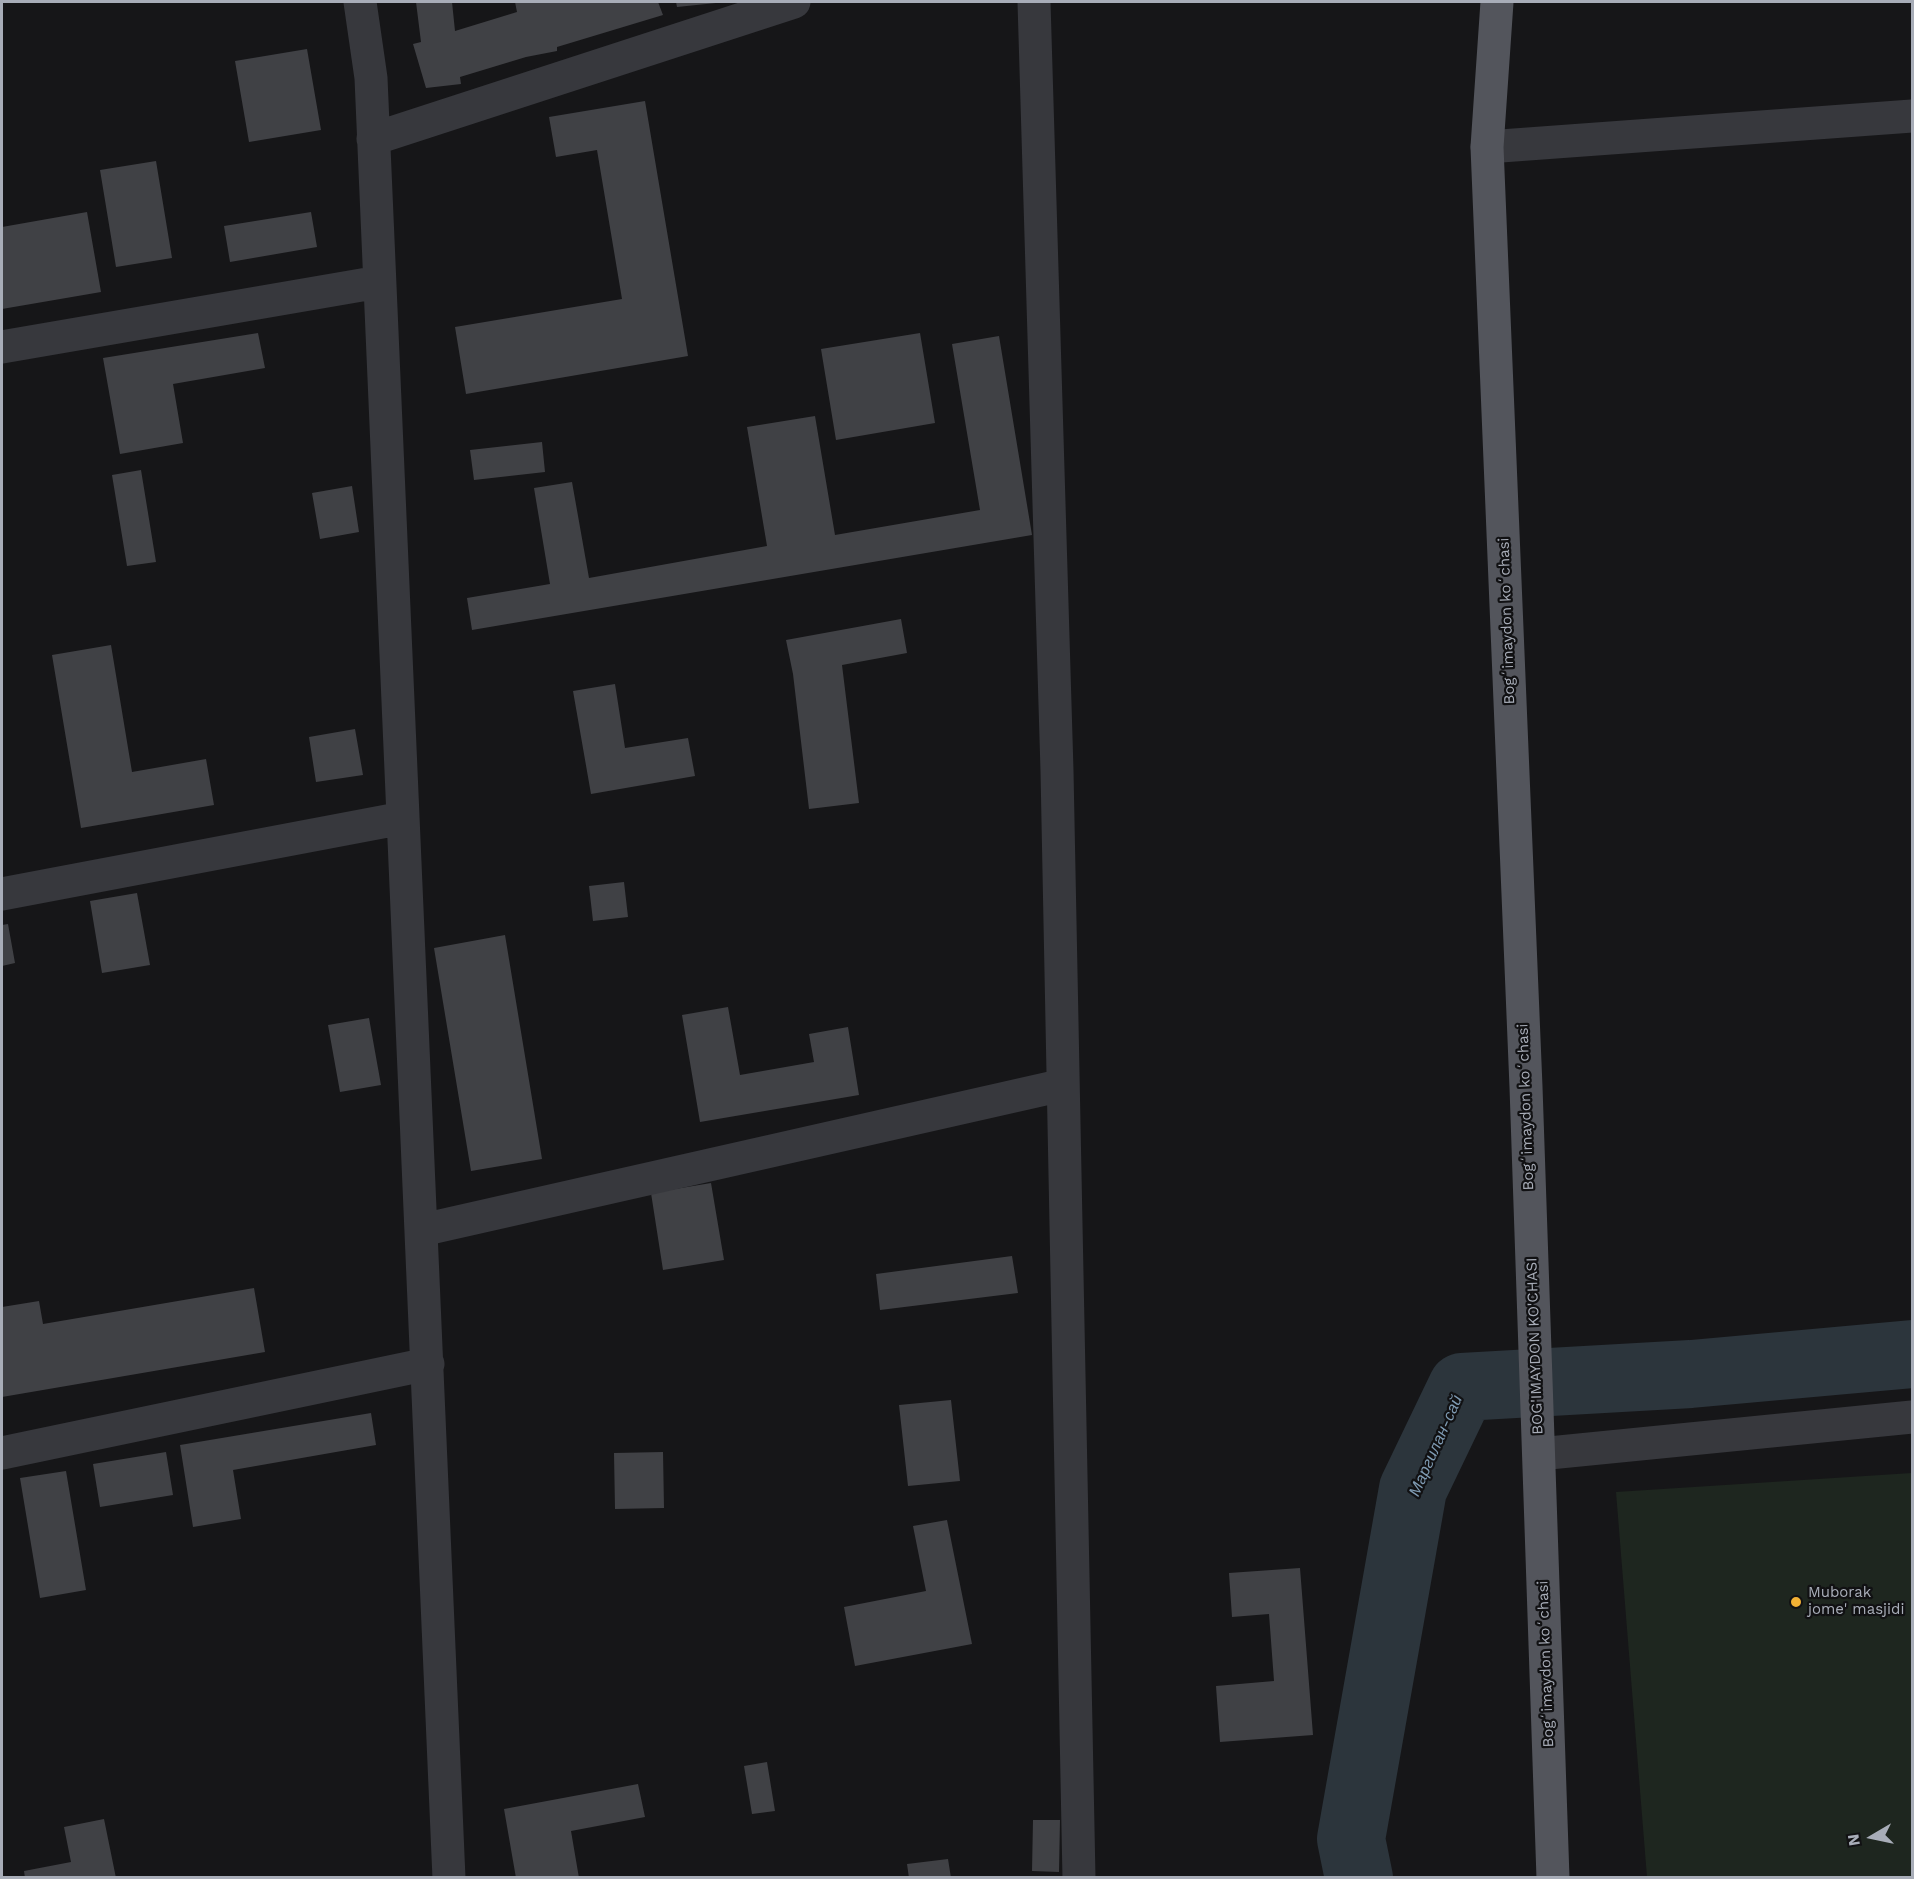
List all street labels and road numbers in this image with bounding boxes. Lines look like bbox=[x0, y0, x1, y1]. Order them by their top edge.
street label: Bogʻimaydon koʻchasi bbox=[1495, 537, 1519, 705]
street label: Bogʻimaydon koʻchasi bbox=[1514, 1023, 1538, 1191]
street label: BOG'IMAYDON KO'CHASI bbox=[1523, 1257, 1547, 1435]
street label: Bogʻimaydon koʻchasi bbox=[1534, 1580, 1558, 1748]

